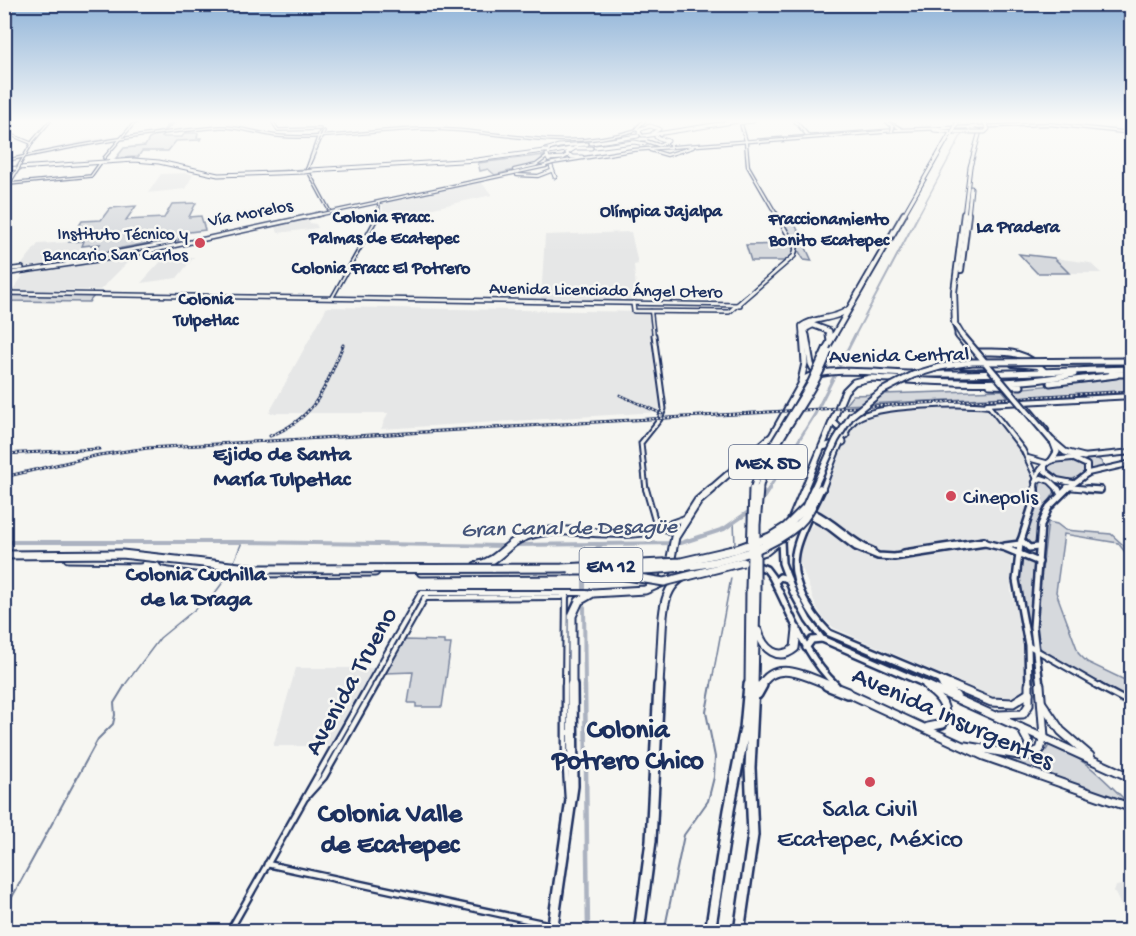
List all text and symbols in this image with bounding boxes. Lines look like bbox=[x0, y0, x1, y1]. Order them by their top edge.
street label: Vía Morelos bbox=[205, 196, 296, 233]
district label: Olímpica Jajalpa bbox=[600, 202, 723, 223]
district label: Colonia Fracc. Palmas de Ecatepec bbox=[308, 208, 460, 250]
district label: Fraccionamiento Bonito Ecatepec bbox=[768, 210, 890, 252]
district label: La Pradera bbox=[976, 218, 1061, 239]
place label: Instituto Técnico y Bancario San Carlos bbox=[42, 225, 189, 267]
marker: Instituto Técnico y Bancario San Carlos bbox=[193, 236, 207, 250]
district label: Colonia Fracc El Potrero bbox=[291, 259, 471, 280]
street label: Avenida Licenciado Ángel Otero bbox=[489, 278, 723, 304]
district label: Colonia Tulpetlac bbox=[172, 290, 239, 332]
street label: Avenida Central bbox=[829, 344, 969, 371]
district label: Ejido de Santa María Tulpetlac bbox=[213, 443, 353, 494]
road number: MEX 5D bbox=[729, 445, 807, 479]
place label: Cinepolis bbox=[963, 487, 1039, 512]
marker: Cinepolis bbox=[944, 489, 958, 503]
water label: Gran Canal de Desagüe bbox=[461, 515, 679, 545]
road number: EM 12 bbox=[580, 548, 642, 582]
district label: Colonia Cuchilla de la Draga bbox=[125, 563, 268, 614]
street label: Avenida Trueno bbox=[299, 603, 406, 762]
street label: Avenida Insurgentes bbox=[846, 662, 1059, 779]
district label: Colonia Potrero Chico bbox=[550, 716, 704, 779]
marker: Sala Civil Ecatepec, México bbox=[863, 775, 877, 789]
place label: Sala Civil Ecatepec, México bbox=[777, 796, 963, 857]
district label: Colonia Valle de Ecatepec bbox=[318, 800, 463, 863]

